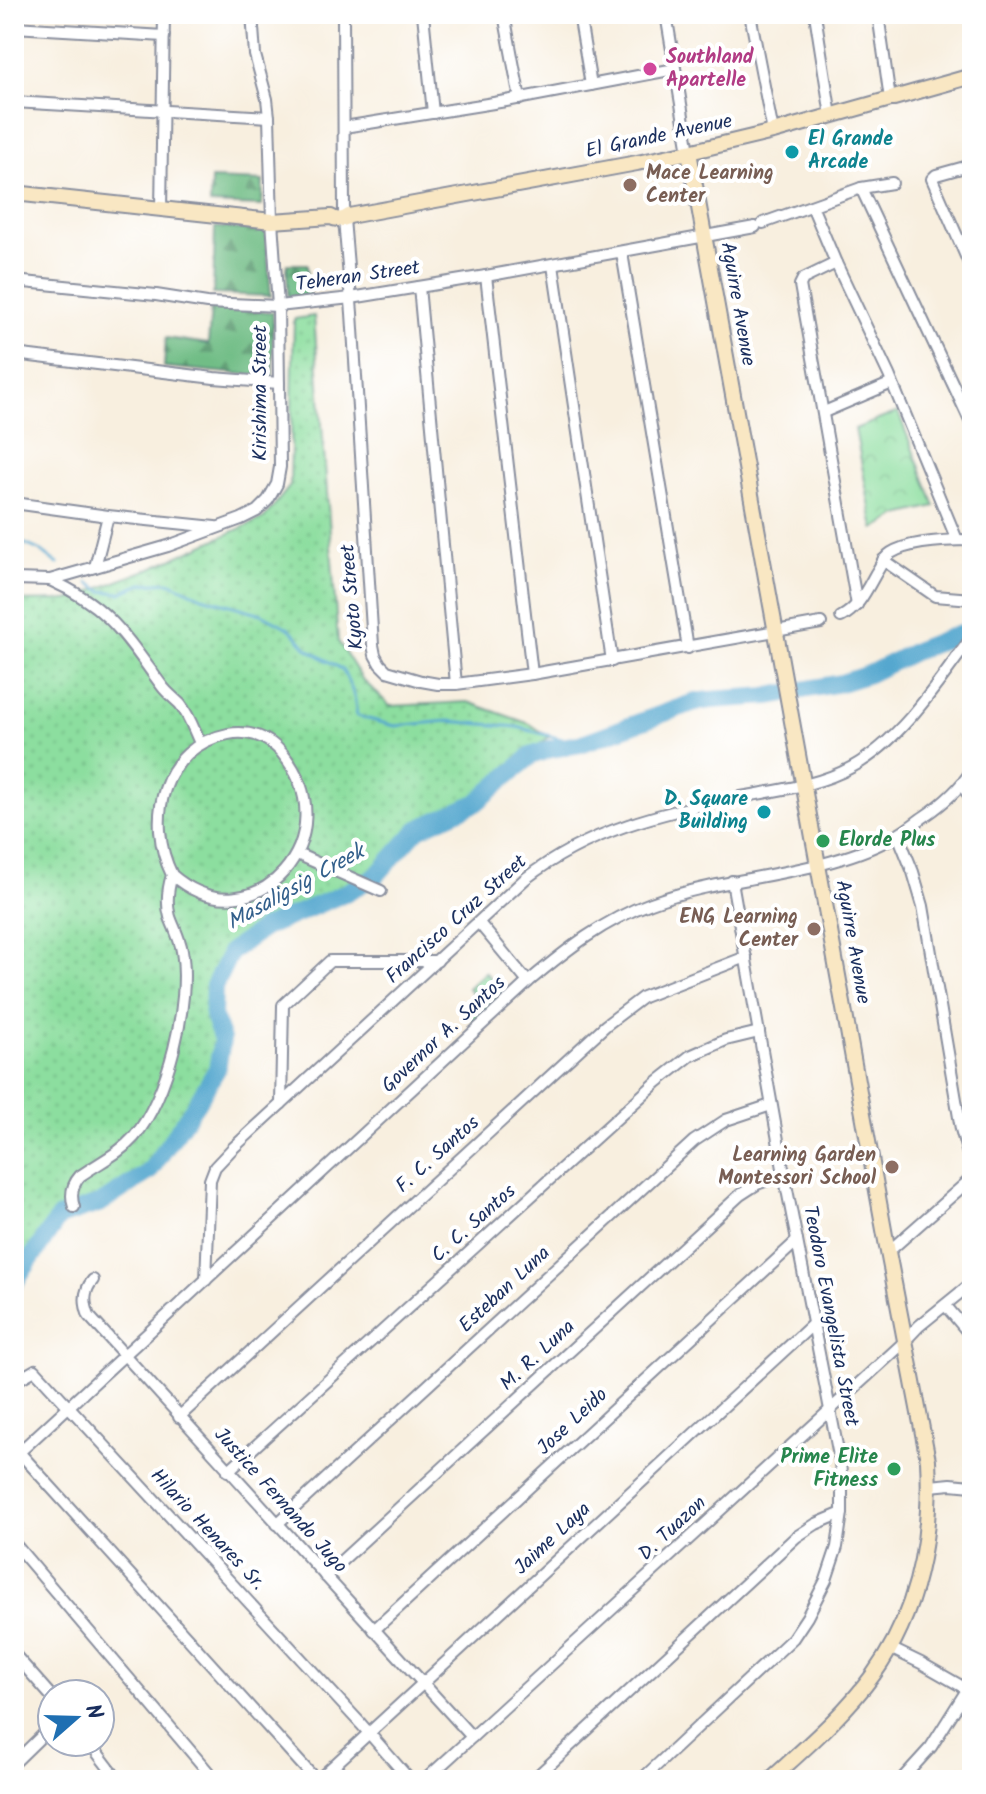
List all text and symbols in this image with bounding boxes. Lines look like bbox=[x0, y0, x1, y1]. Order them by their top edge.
place label: Southland Apartelle bbox=[666, 42, 755, 97]
marker: Southland Apartelle bbox=[641, 60, 659, 78]
street label: El Grande Avenue bbox=[583, 106, 735, 168]
place label: El Grande Arcade bbox=[808, 124, 893, 179]
marker: El Grande Arcade bbox=[783, 143, 801, 161]
place label: Mace Learning Center bbox=[646, 158, 774, 213]
marker: Mace Learning Center bbox=[621, 176, 639, 194]
street label: Aguirre Avenue bbox=[710, 240, 764, 368]
street label: Teheran Street bbox=[294, 252, 422, 302]
street label: Kirishima Street bbox=[245, 325, 277, 461]
street label: Kyoto Street bbox=[332, 543, 374, 651]
place label: D. Square Building bbox=[664, 784, 748, 839]
marker: D. Square Building bbox=[755, 803, 773, 821]
place label: Elorde Plus bbox=[839, 825, 936, 857]
marker: Elorde Plus bbox=[814, 832, 832, 850]
water label: Masaligsig Creek bbox=[221, 834, 375, 940]
street label: Francisco Cruz Street bbox=[379, 847, 535, 992]
street label: Aguirre Avenue bbox=[825, 878, 879, 1006]
place label: ENG Learning Center bbox=[680, 902, 799, 957]
marker: ENG Learning Center bbox=[805, 920, 823, 938]
street label: Governor A. Santos bbox=[374, 968, 514, 1101]
street label: F. C. Santos bbox=[389, 1108, 488, 1202]
place label: Learning Garden Montessori School bbox=[718, 1140, 877, 1195]
marker: Learning Garden Montessori School bbox=[883, 1158, 901, 1176]
street label: C. C. Santos bbox=[424, 1177, 524, 1271]
street label: Teodoro Evangelista Street bbox=[793, 1203, 867, 1429]
street label: Esteban Luna bbox=[452, 1239, 558, 1341]
street label: M. R. Luna bbox=[493, 1312, 583, 1400]
street label: Jose Leido bbox=[530, 1380, 616, 1464]
street label: Justice Fernando Jugo bbox=[205, 1421, 355, 1581]
place label: Prime Elite Fitness bbox=[780, 1442, 879, 1497]
marker: Prime Elite Fitness bbox=[885, 1460, 903, 1478]
street label: Hilario Henares Sr. bbox=[142, 1461, 272, 1599]
street label: D. Tuazon bbox=[631, 1489, 715, 1569]
street label: Jaime Laya bbox=[507, 1495, 599, 1583]
north arrow bbox=[36, 1678, 116, 1758]
text: N bbox=[74, 1700, 111, 1725]

